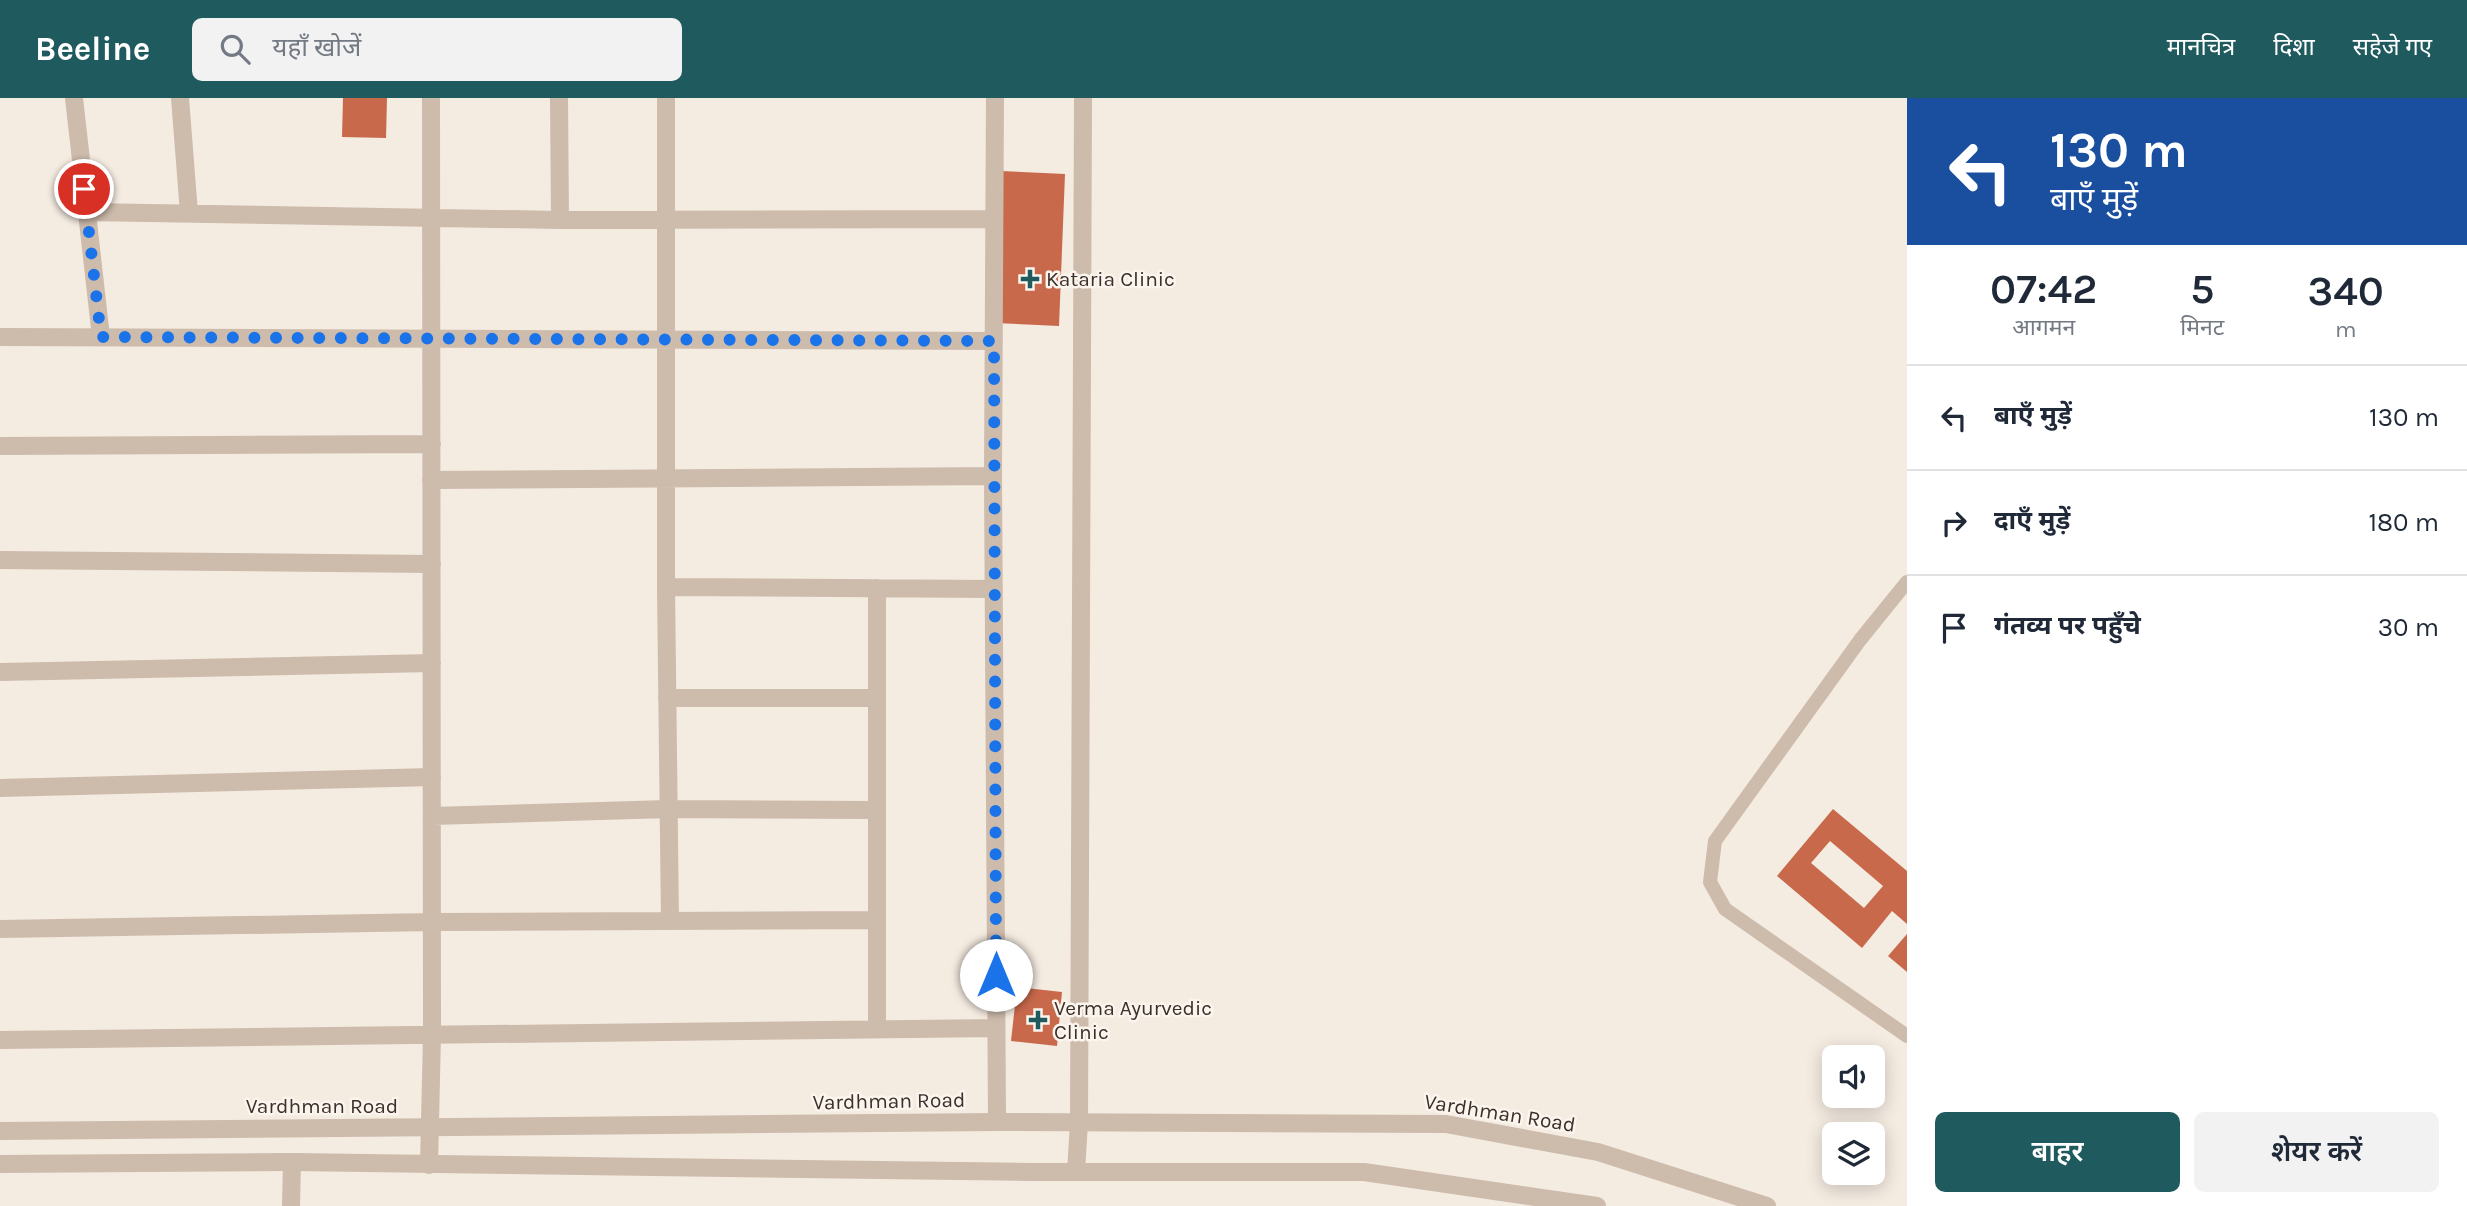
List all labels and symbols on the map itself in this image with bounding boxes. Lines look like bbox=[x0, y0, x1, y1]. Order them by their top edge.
pin bbox=[54, 159, 114, 219]
place label: Kataria Clinic bbox=[1046, 267, 1175, 291]
marker: Kataria Clinic bbox=[1020, 269, 1040, 289]
position arrow bbox=[959, 938, 1033, 1012]
place label: Verma Ayurvedic Clinic bbox=[1054, 996, 1212, 1044]
marker: Verma Ayurvedic Clinic bbox=[1028, 1010, 1048, 1030]
street label: Vardhman Road bbox=[812, 1088, 966, 1114]
street label: Vardhman Road bbox=[1423, 1089, 1577, 1137]
street label: Vardhman Road bbox=[246, 1094, 398, 1118]

